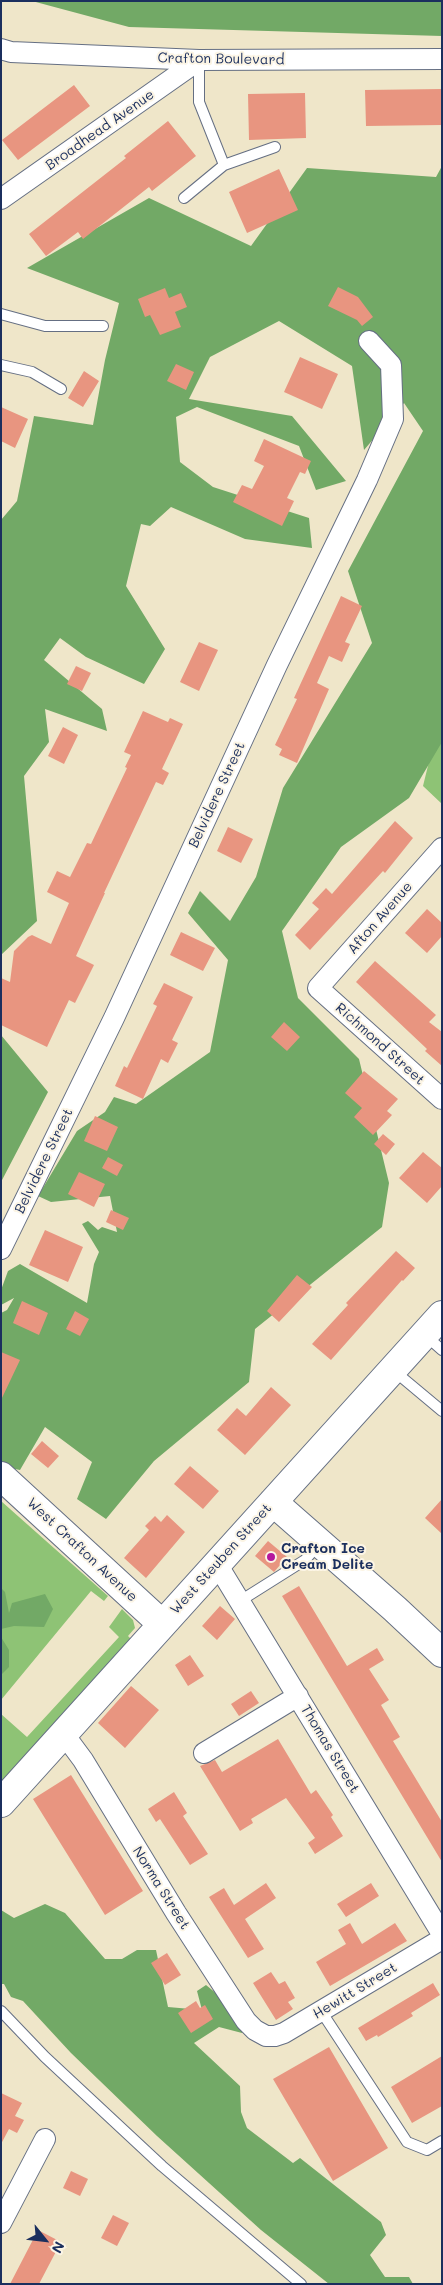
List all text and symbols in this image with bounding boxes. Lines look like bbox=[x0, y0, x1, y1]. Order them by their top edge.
street label: Crafton Boulevard bbox=[157, 49, 285, 69]
street label: Broadhead Avenue bbox=[42, 86, 158, 174]
street label: Belvidere Street bbox=[185, 739, 249, 851]
street label: Afton Avenue bbox=[344, 878, 416, 958]
street label: Richmond Street bbox=[332, 999, 428, 1089]
street label: Belvidere Street bbox=[11, 1106, 77, 1216]
street label: West Crafton Avenue bbox=[23, 1495, 141, 1605]
street label: West Steuben Street bbox=[167, 1500, 275, 1618]
place label: Crafton Ice Cream Delite bbox=[281, 1541, 373, 1574]
marker: Crafton Ice Cream Delite bbox=[265, 1551, 277, 1563]
street label: Thomas Street bbox=[297, 1702, 363, 1796]
street label: Norma Street bbox=[129, 1843, 193, 1933]
street label: Hewitt Street bbox=[310, 1959, 400, 2023]
north arrow bbox=[20, 2215, 70, 2265]
text: N bbox=[48, 2238, 69, 2257]

